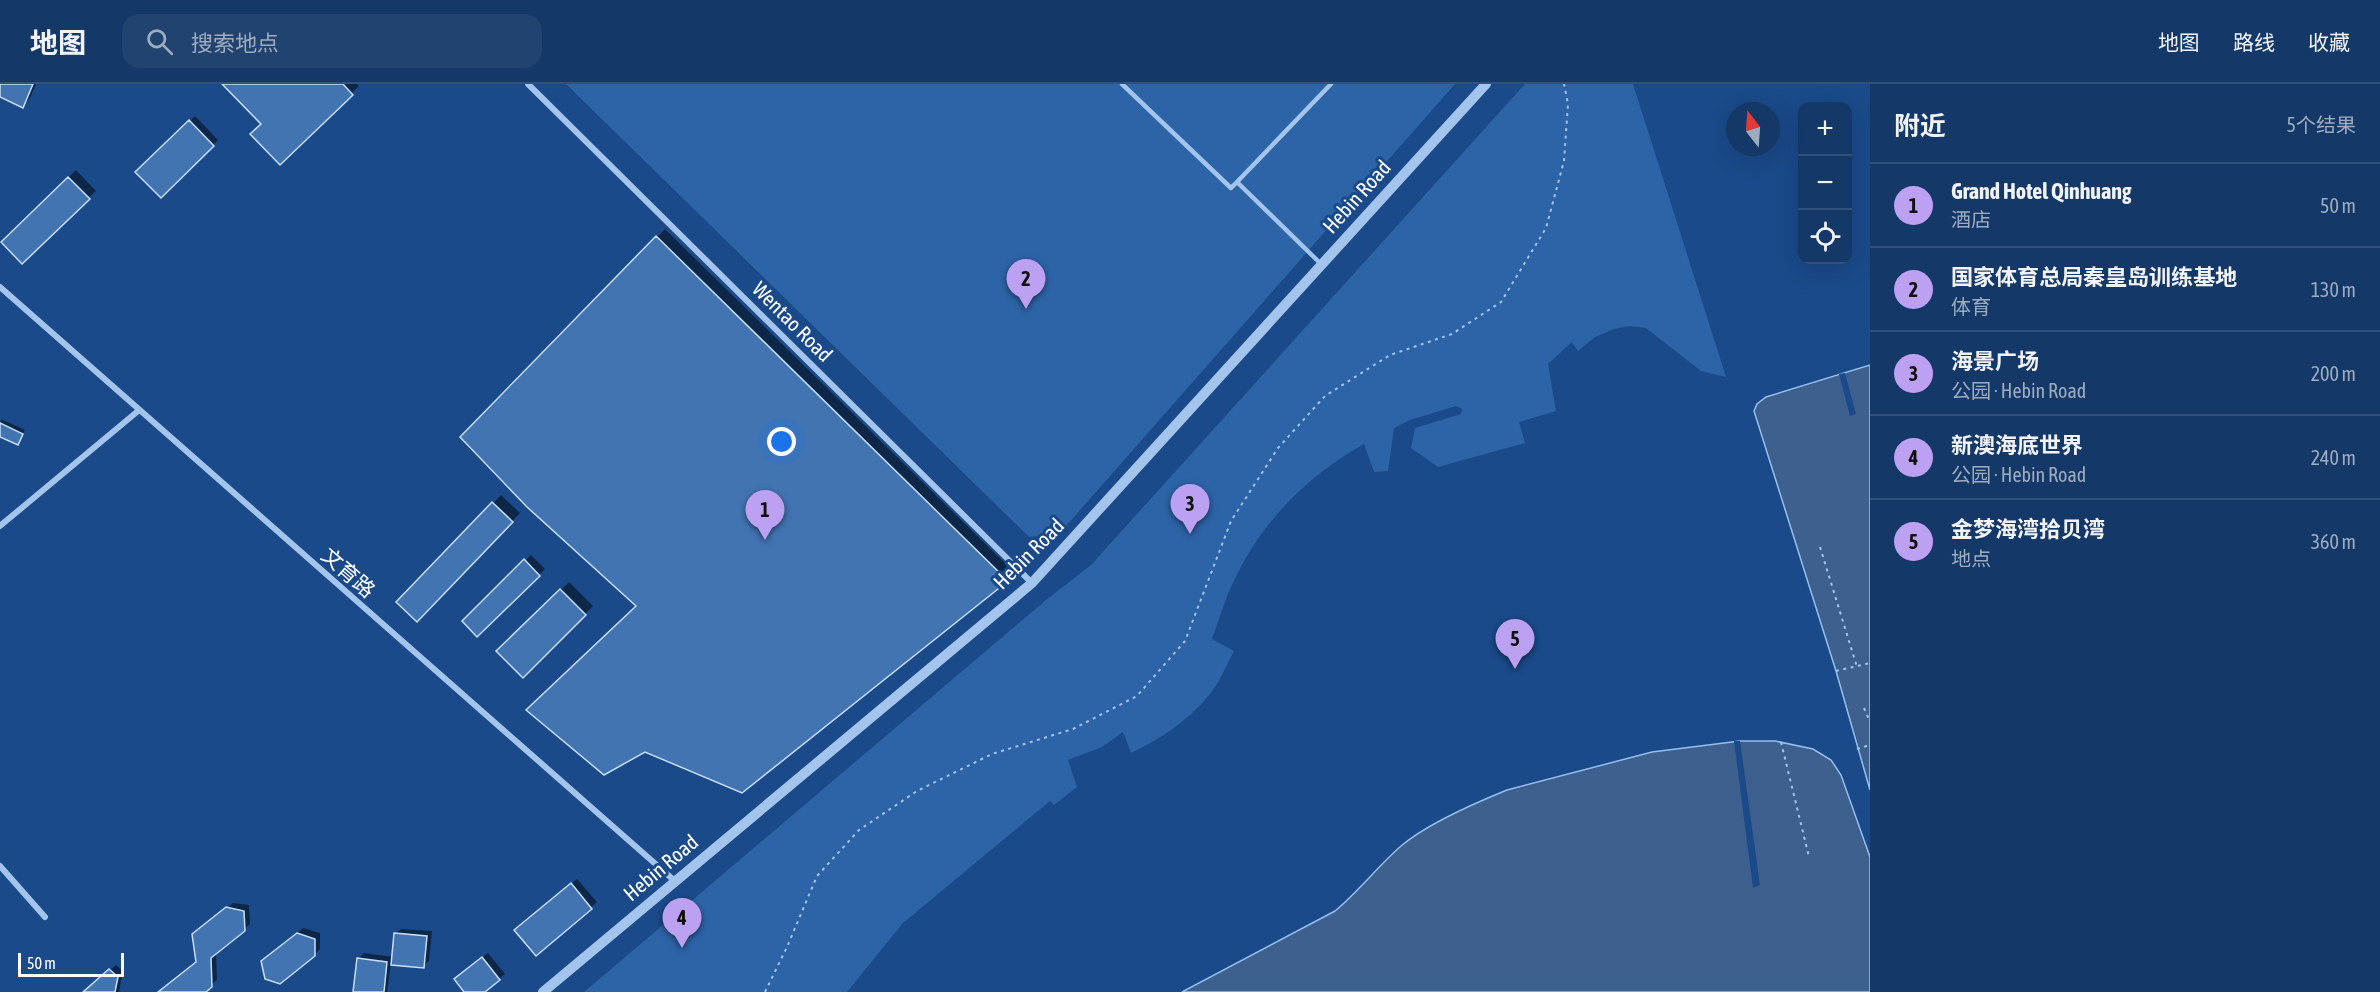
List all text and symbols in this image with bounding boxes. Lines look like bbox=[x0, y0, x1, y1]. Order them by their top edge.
search box bbox=[122, 14, 542, 68]
icon: search bbox=[143, 25, 176, 58]
text: 地图 bbox=[30, 27, 86, 59]
text: 搜索地点 bbox=[191, 30, 279, 56]
text: 地图 bbox=[2158, 30, 2200, 54]
text: 路线 bbox=[2233, 30, 2275, 54]
text: 收藏 bbox=[2308, 30, 2350, 54]
north arrow bbox=[1726, 102, 1780, 156]
map controls bbox=[1798, 102, 1852, 264]
button: + bbox=[1798, 102, 1852, 156]
text: 附近 bbox=[1894, 111, 1946, 141]
text: 5个结果 bbox=[2287, 113, 2356, 136]
street label: Hebin Road bbox=[1317, 155, 1395, 238]
button: − bbox=[1798, 156, 1852, 210]
text: Grand Hotel Qinhuang bbox=[1951, 178, 2131, 204]
text: 1 bbox=[1909, 194, 1918, 217]
text: 50 m bbox=[2320, 194, 2356, 217]
text: 酒店 bbox=[1951, 208, 1991, 231]
button: locate bbox=[1798, 210, 1852, 264]
pin: 2 bbox=[1006, 260, 1046, 309]
text: 国家体育总局秦皇岛训练基地 bbox=[1951, 264, 2237, 290]
street label: Wentao Road bbox=[748, 276, 838, 366]
text: 2 bbox=[1909, 278, 1918, 301]
text: 130 m bbox=[2311, 278, 2356, 301]
text: 体育 bbox=[1951, 295, 1991, 318]
text: 海景广场 bbox=[1951, 348, 2039, 374]
text: 3 bbox=[1909, 362, 1918, 385]
text: 200 m bbox=[2311, 362, 2356, 385]
text: 公园 · Hebin Road bbox=[1951, 379, 2086, 402]
your location bbox=[767, 427, 796, 456]
text: 新澳海底世界 bbox=[1951, 432, 2083, 458]
text: 4 bbox=[1909, 446, 1918, 469]
text: 240 m bbox=[2311, 446, 2356, 469]
text: 公园 · Hebin Road bbox=[1951, 463, 2086, 486]
pin: 3 bbox=[1170, 484, 1210, 534]
pin: 1 bbox=[746, 490, 784, 540]
street label: Hebin Road bbox=[988, 513, 1068, 593]
text: 金梦海湾拾贝湾 bbox=[1951, 516, 2105, 542]
text: 5 bbox=[1909, 530, 1918, 553]
text: 360 m bbox=[2311, 530, 2356, 553]
street label: 文育路 bbox=[317, 543, 380, 602]
text: 地点 bbox=[1951, 547, 1991, 570]
pin: 5 bbox=[1496, 620, 1534, 669]
street label: Hebin Road bbox=[618, 829, 702, 905]
pin: 4 bbox=[662, 898, 702, 948]
scale bar bbox=[18, 950, 124, 978]
text: 50 m bbox=[27, 954, 56, 972]

